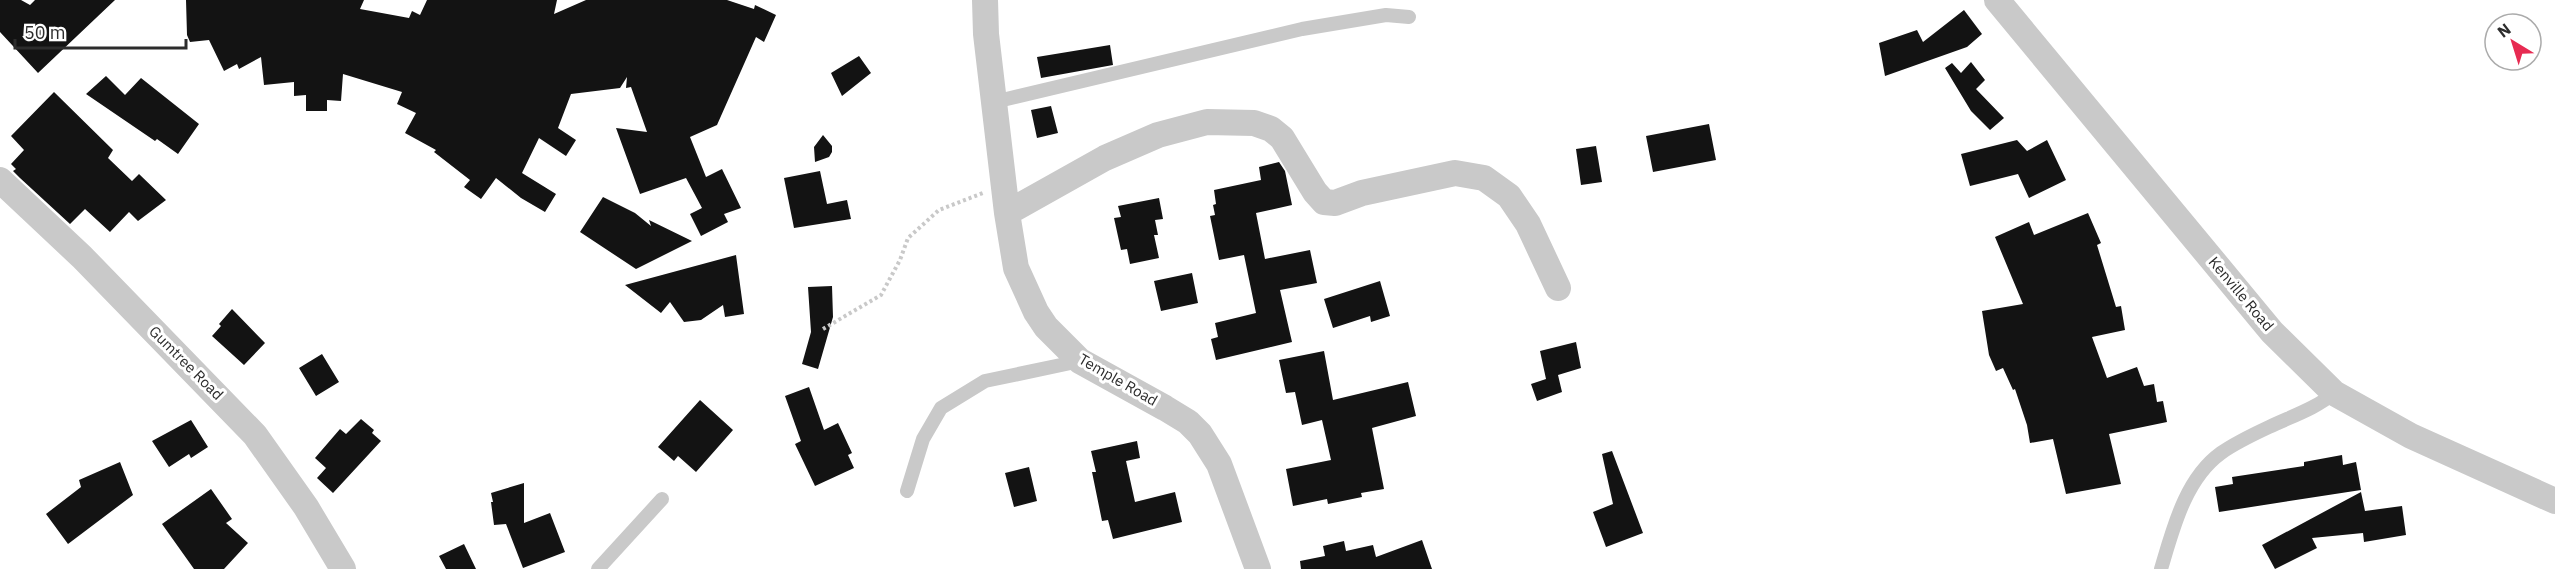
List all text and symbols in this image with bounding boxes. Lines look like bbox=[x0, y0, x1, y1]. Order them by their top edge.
scale bar bbox=[15, 12, 186, 50]
north arrow bbox=[2483, 12, 2543, 72]
text: N bbox=[2493, 19, 2514, 42]
text: 50 m bbox=[24, 21, 66, 44]
street label: Kenville Road bbox=[2205, 253, 2278, 335]
street label: Gumtree Road bbox=[145, 322, 227, 404]
street label: Temple Road bbox=[1075, 349, 1161, 410]

